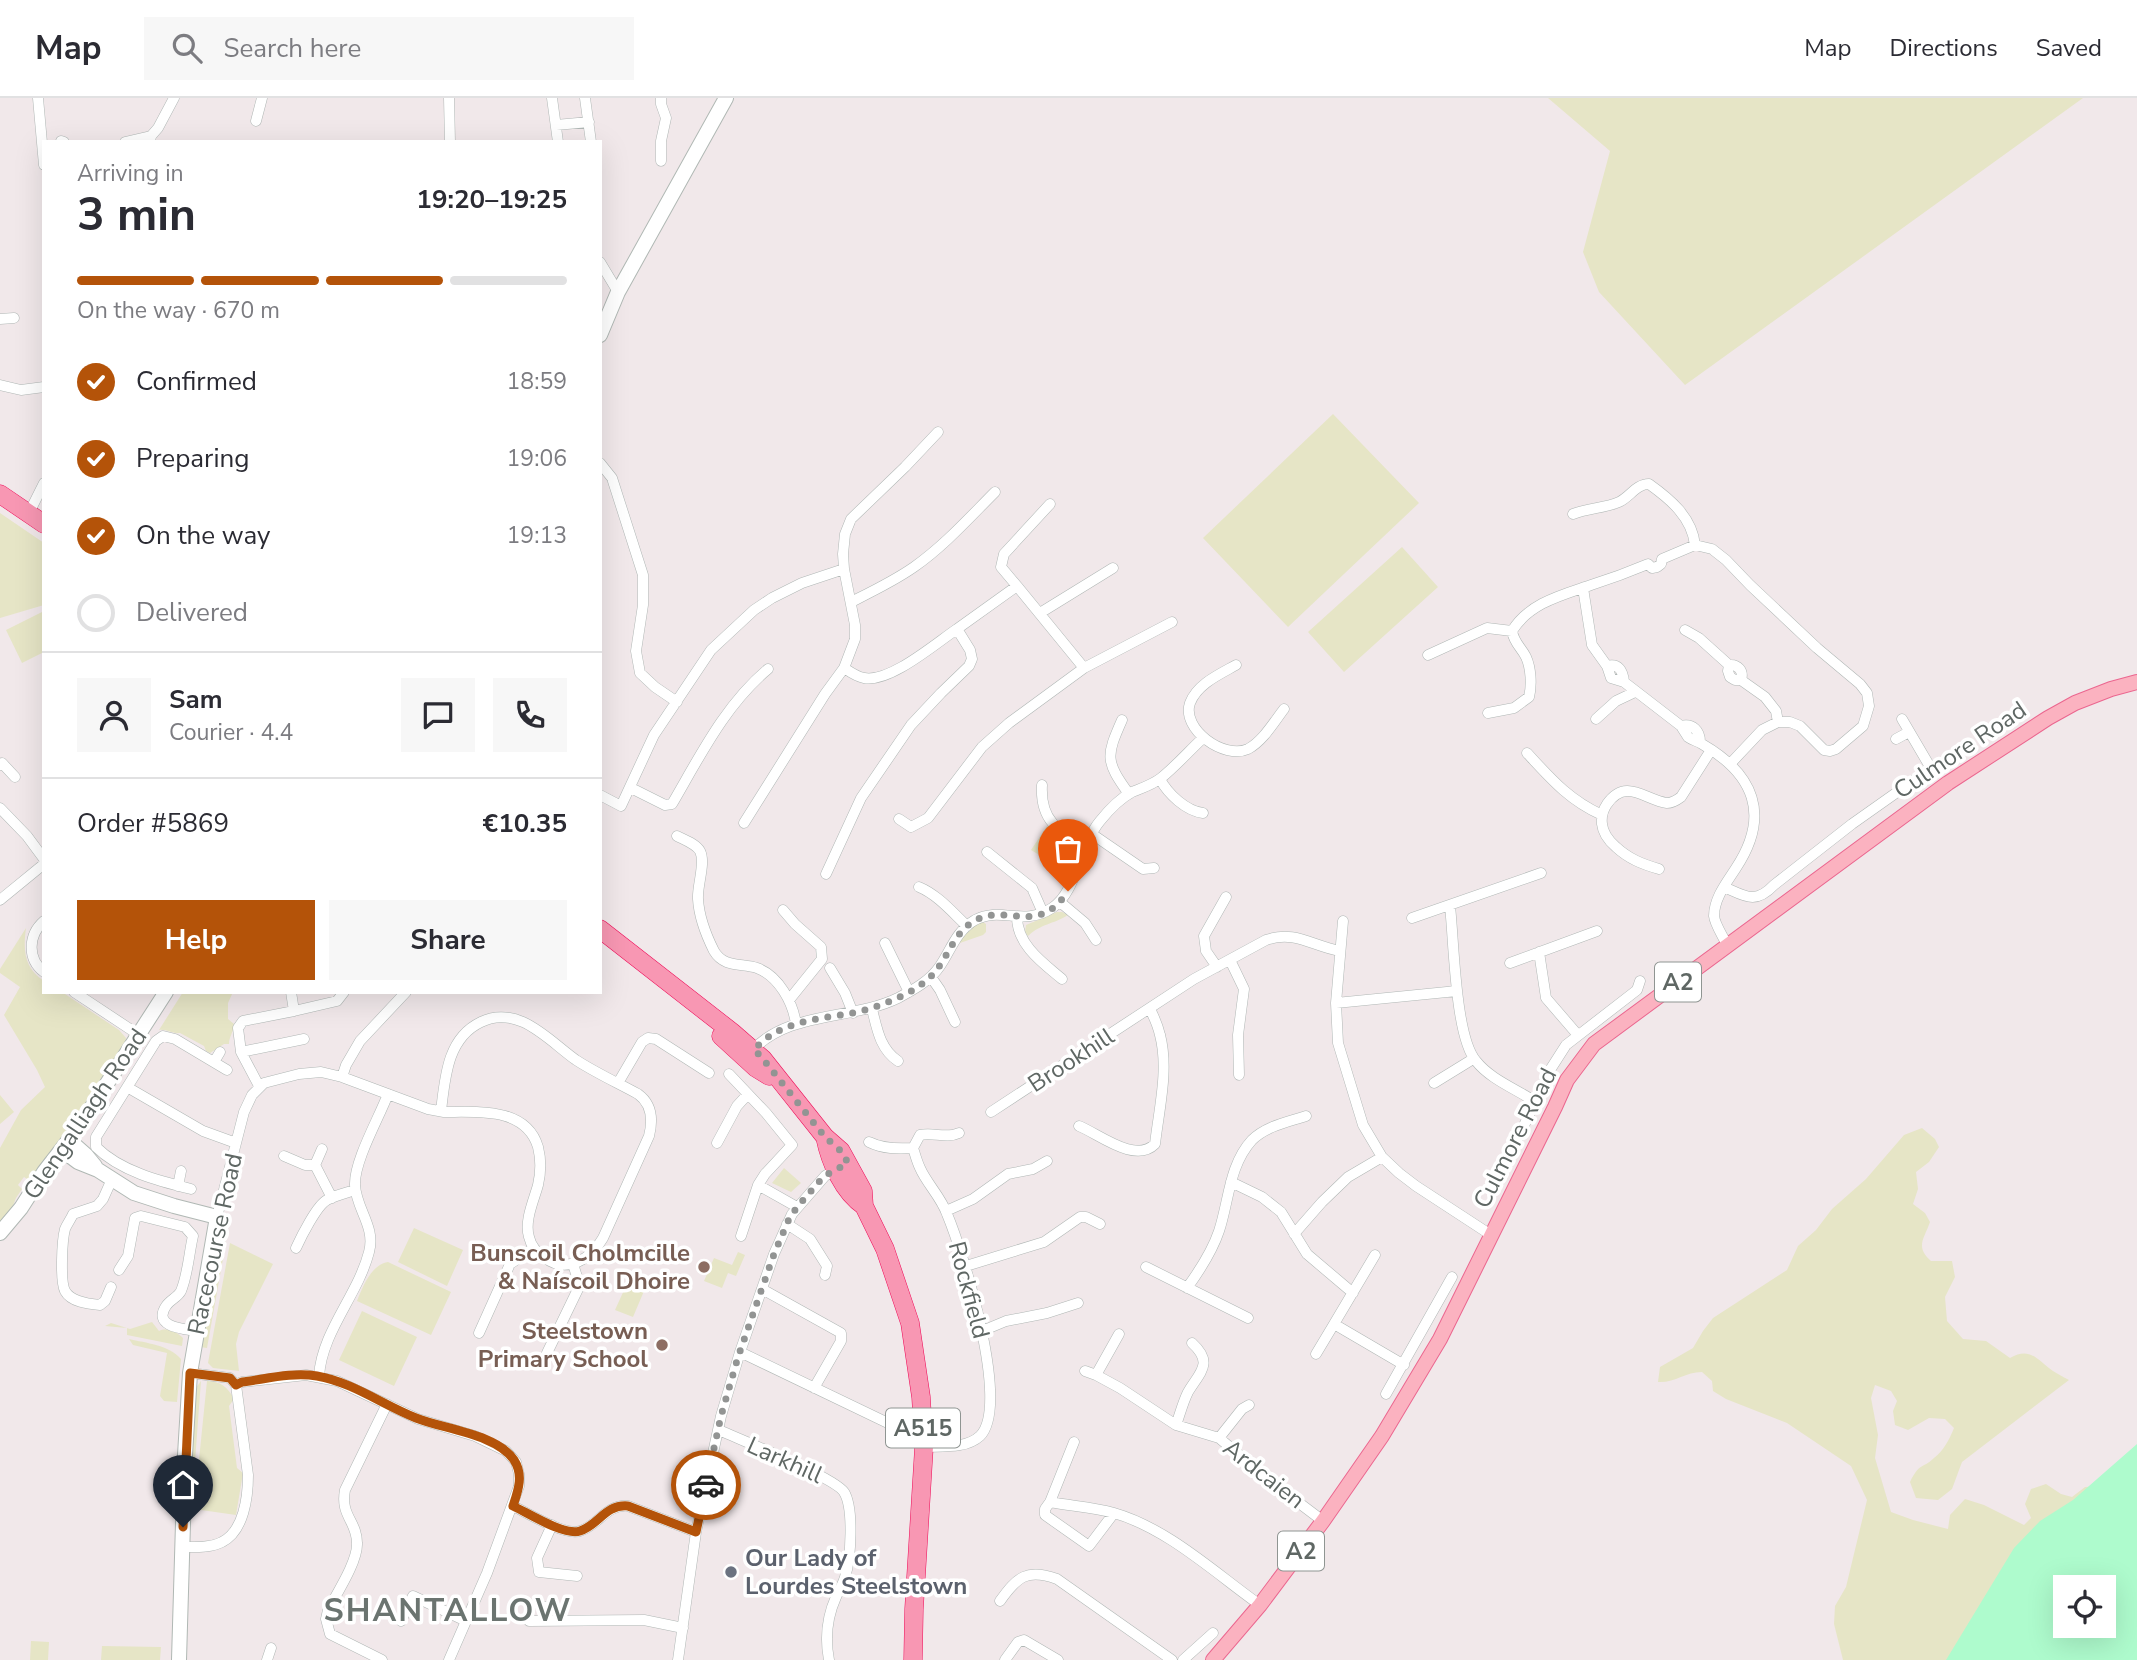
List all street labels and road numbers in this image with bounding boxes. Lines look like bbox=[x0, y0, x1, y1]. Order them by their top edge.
street label: Culmore Road bbox=[1887, 694, 2033, 806]
road number: A2 bbox=[1655, 962, 1701, 1002]
street label: Brookhill bbox=[1022, 1020, 1120, 1100]
street label: Glengalliagh Road bbox=[16, 1022, 154, 1206]
street label: Culmore Road bbox=[1466, 1062, 1564, 1214]
street label: Racecourse Road bbox=[180, 1150, 250, 1338]
street label: Rockfield bbox=[941, 1238, 997, 1342]
road number: A515 bbox=[886, 1408, 960, 1448]
street label: Larkhill bbox=[742, 1429, 828, 1491]
street label: Ardcaien bbox=[1216, 1432, 1312, 1516]
road number: A2 bbox=[1278, 1532, 1324, 1570]

